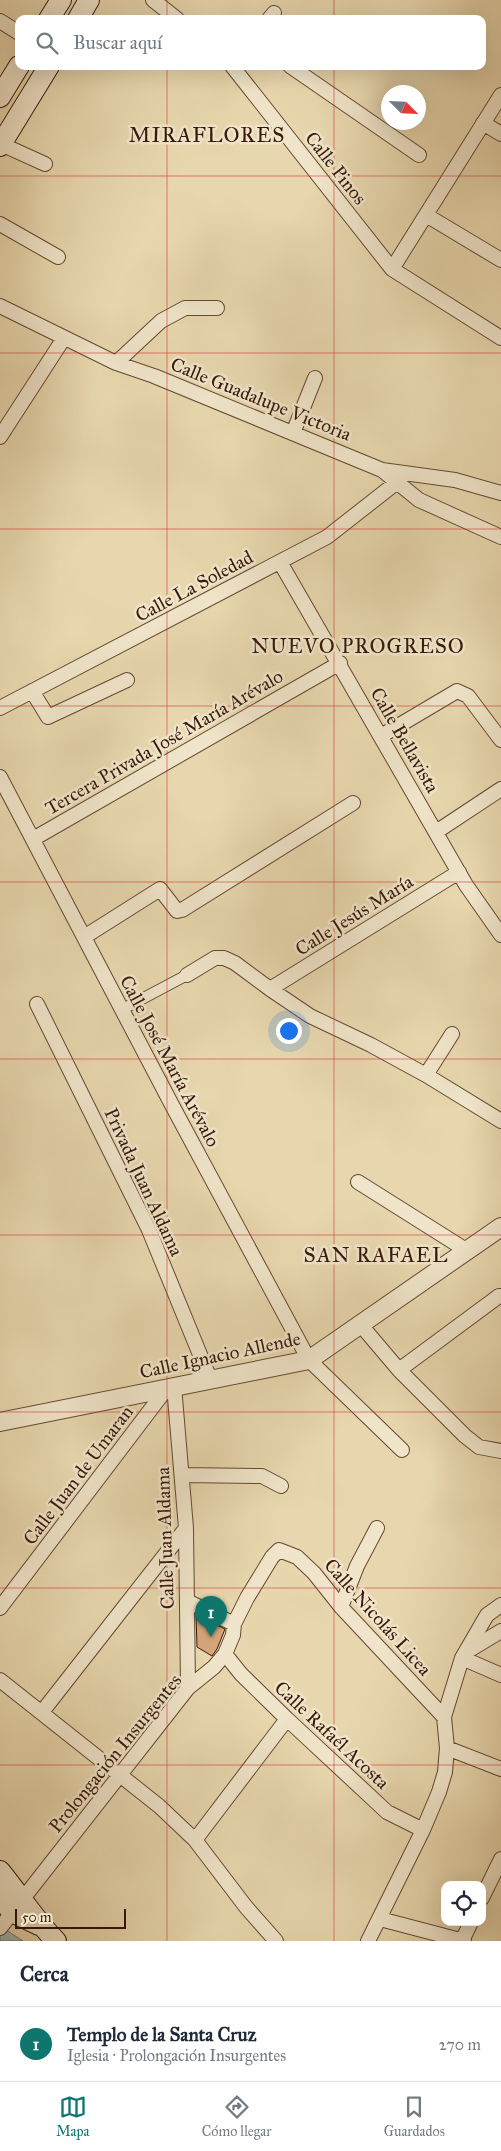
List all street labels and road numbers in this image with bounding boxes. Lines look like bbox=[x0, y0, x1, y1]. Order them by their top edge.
street label: Calle Pinos bbox=[300, 127, 372, 209]
street label: Calle Guadalupe Victoria bbox=[167, 352, 355, 446]
street label: Calle La Soledad bbox=[131, 545, 257, 627]
street label: Tercera Privada José María Arévalo bbox=[41, 664, 288, 821]
street label: Calle Bellavista bbox=[366, 683, 445, 798]
street label: Calle Jesús María bbox=[291, 869, 418, 961]
street label: Calle José María Arévalo bbox=[114, 971, 225, 1151]
street label: Privada Juan Aldama bbox=[99, 1104, 189, 1261]
street label: Calle Ignacio Allende bbox=[137, 1327, 303, 1384]
street label: Calle Juan de Umaran bbox=[18, 1401, 139, 1550]
street label: Calle Juan Aldama bbox=[151, 1465, 180, 1610]
street label: Calle Nicolás Licea bbox=[319, 1554, 437, 1681]
street label: Prolongación Insurgentes bbox=[44, 1669, 187, 1838]
street label: Calle Rafaél Acosta bbox=[270, 1676, 395, 1795]

